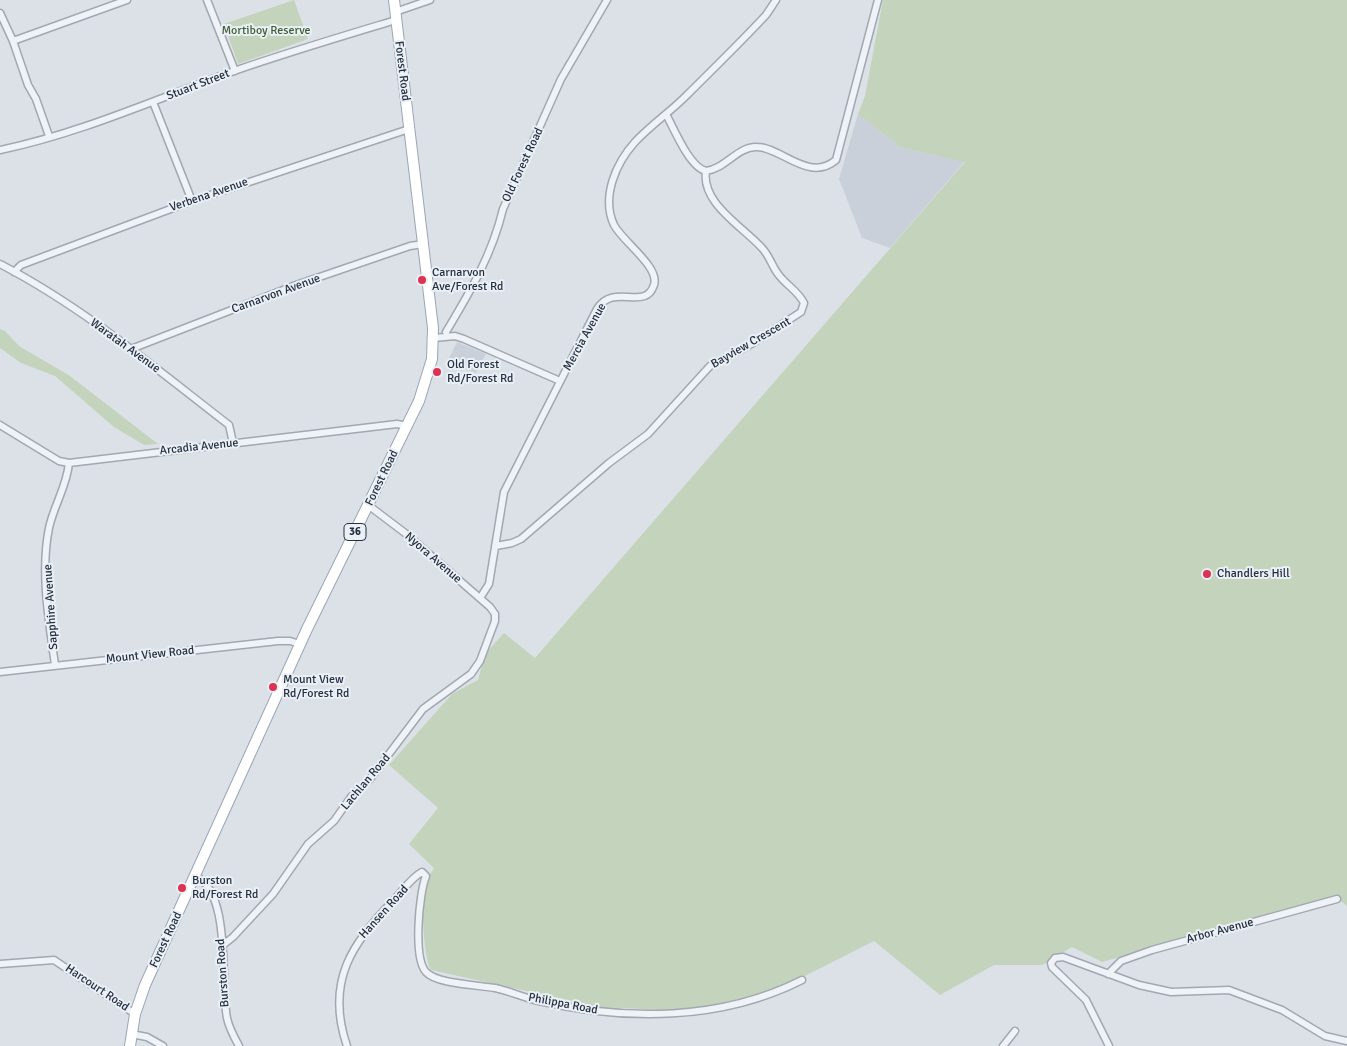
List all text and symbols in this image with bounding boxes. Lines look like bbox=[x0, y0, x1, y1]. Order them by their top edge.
park label: Mortiboy Reserve bbox=[221, 24, 311, 38]
street label: Forest Road bbox=[391, 40, 413, 102]
street label: Stuart Street bbox=[164, 66, 232, 104]
street label: Old Forest Road bbox=[499, 125, 547, 205]
street label: Verbena Avenue bbox=[168, 175, 250, 215]
place label: Carnarvon Ave/Forest Rd bbox=[432, 266, 503, 294]
street label: Carnarvon Avenue bbox=[230, 271, 322, 317]
marker: Carnarvon Ave/Forest Rd bbox=[416, 274, 428, 286]
street label: Mercia Avenue bbox=[560, 301, 610, 373]
street label: Bayview Crescent bbox=[709, 314, 793, 372]
street label: Waratah Avenue bbox=[87, 316, 163, 376]
place label: Old Forest Rd/Forest Rd bbox=[447, 358, 513, 386]
marker: Old Forest Rd/Forest Rd bbox=[431, 366, 443, 378]
street label: Arcadia Avenue bbox=[159, 436, 239, 458]
street label: Forest Road bbox=[362, 448, 402, 508]
road number: 36 bbox=[344, 524, 366, 540]
street label: Nyora Avenue bbox=[402, 529, 464, 587]
street label: Sapphire Avenue bbox=[41, 564, 61, 650]
place label: Chandlers Hill bbox=[1217, 567, 1290, 581]
marker: Chandlers Hill bbox=[1201, 568, 1213, 580]
street label: Mount View Road bbox=[105, 643, 195, 667]
place label: Mount View Rd/Forest Rd bbox=[283, 673, 349, 701]
marker: Mount View Rd/Forest Rd bbox=[267, 681, 279, 693]
street label: Lachlan Road bbox=[338, 751, 394, 813]
place label: Burston Rd/Forest Rd bbox=[192, 874, 258, 902]
marker: Burston Rd/Forest Rd bbox=[176, 882, 188, 894]
street label: Hansen Road bbox=[356, 882, 412, 942]
street label: Forest Road bbox=[147, 910, 185, 970]
street label: Arbor Avenue bbox=[1185, 915, 1255, 947]
street label: Burston Road bbox=[213, 938, 233, 1008]
street label: Harcourt Road bbox=[62, 961, 132, 1015]
street label: Philippa Road bbox=[527, 990, 599, 1018]

